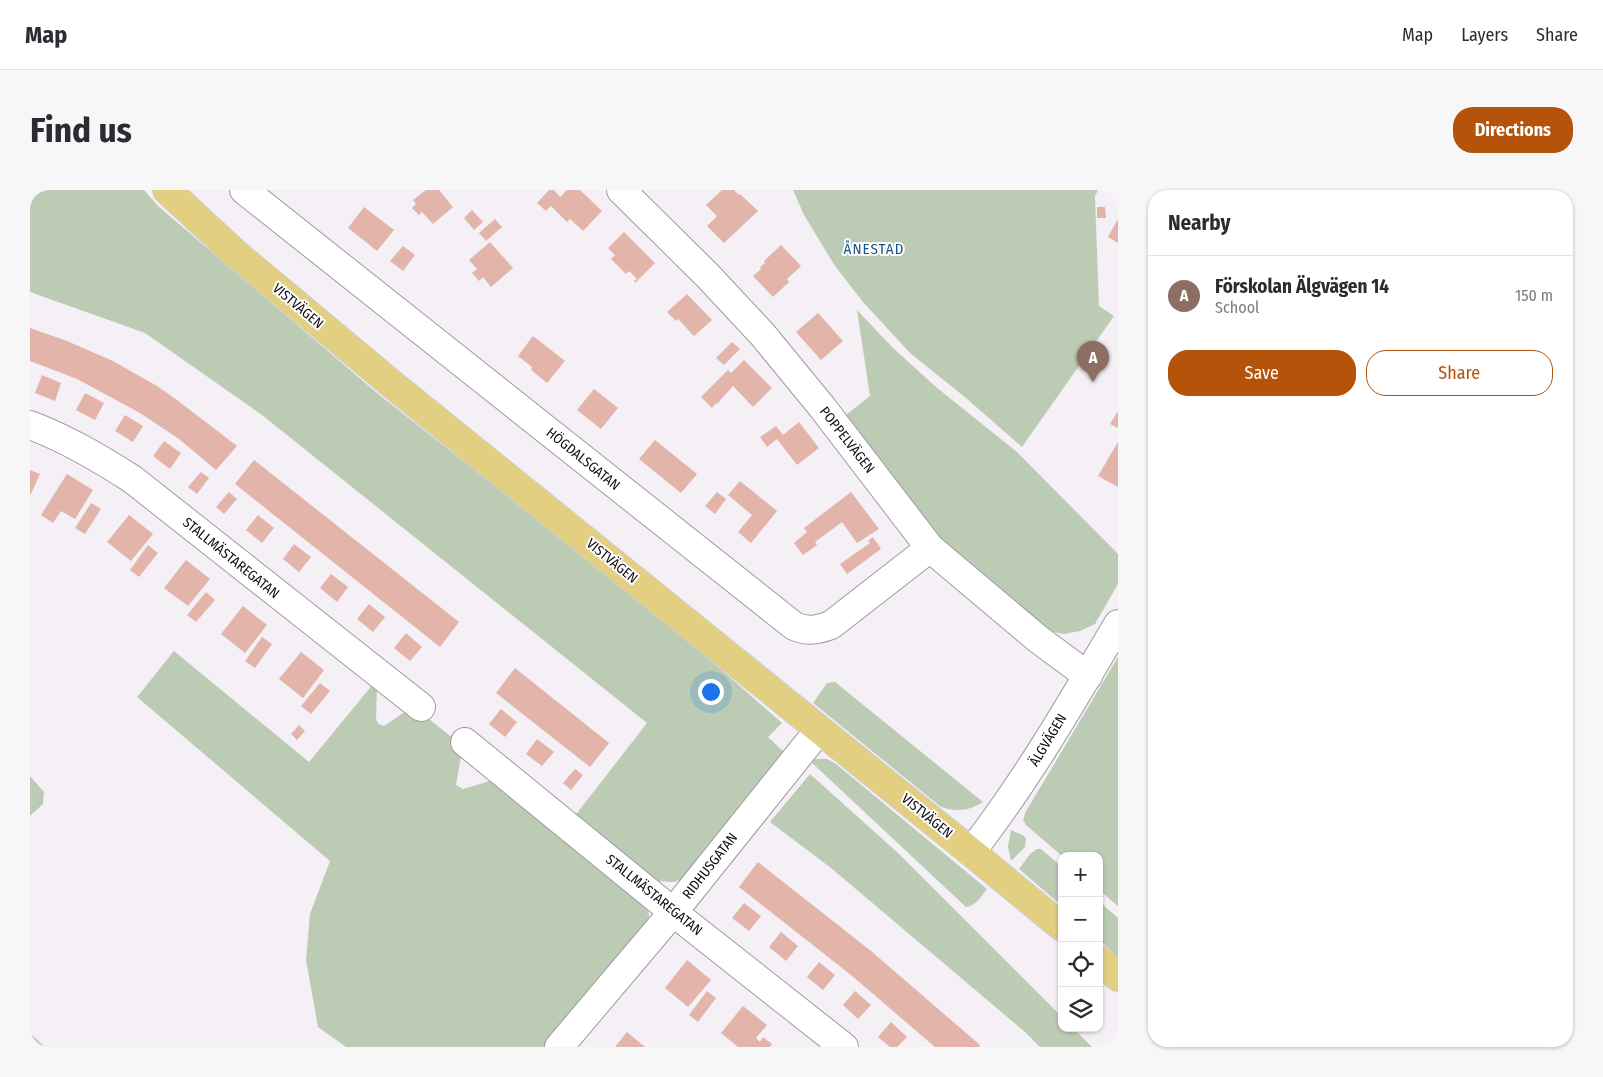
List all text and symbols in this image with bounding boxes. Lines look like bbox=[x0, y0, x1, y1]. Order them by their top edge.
text: Map bbox=[25, 21, 67, 49]
text: Map bbox=[1402, 24, 1433, 46]
text: Layers bbox=[1461, 24, 1508, 46]
text: Share bbox=[1536, 24, 1578, 46]
button: Directions bbox=[1453, 107, 1573, 153]
text: Find us bbox=[30, 109, 132, 151]
text: Nearby bbox=[1168, 210, 1230, 236]
district label: ÅNESTAD bbox=[844, 240, 904, 258]
text: Förskolan Älgvägen 14 bbox=[1215, 275, 1389, 298]
street label: VISTVÄGEN bbox=[269, 280, 327, 332]
text: A bbox=[1180, 286, 1188, 305]
text: 150 m bbox=[1515, 286, 1553, 305]
text: School bbox=[1215, 298, 1259, 317]
pin: A bbox=[1077, 341, 1109, 382]
button: Save bbox=[1168, 350, 1356, 396]
button: Share bbox=[1366, 350, 1553, 396]
street label: POPPELVÄGEN bbox=[816, 403, 878, 477]
street label: HÖGDALSGATAN bbox=[543, 423, 624, 494]
street label: STALLMÄSTAREGATAN bbox=[179, 514, 283, 602]
street label: VISTVÄGEN bbox=[583, 535, 641, 587]
your location bbox=[698, 679, 724, 705]
street label: ÄLGVÄGEN bbox=[1026, 711, 1070, 769]
street label: VISTVÄGEN bbox=[898, 790, 956, 842]
street label: RIDHUSGATAN bbox=[679, 830, 741, 902]
street label: STALLMÄSTAREGATAN bbox=[602, 851, 706, 939]
map controls bbox=[1058, 852, 1103, 1032]
button: + bbox=[1058, 852, 1103, 897]
button: − bbox=[1058, 897, 1103, 942]
button: locate bbox=[1058, 942, 1103, 987]
button: layers bbox=[1058, 987, 1103, 1032]

